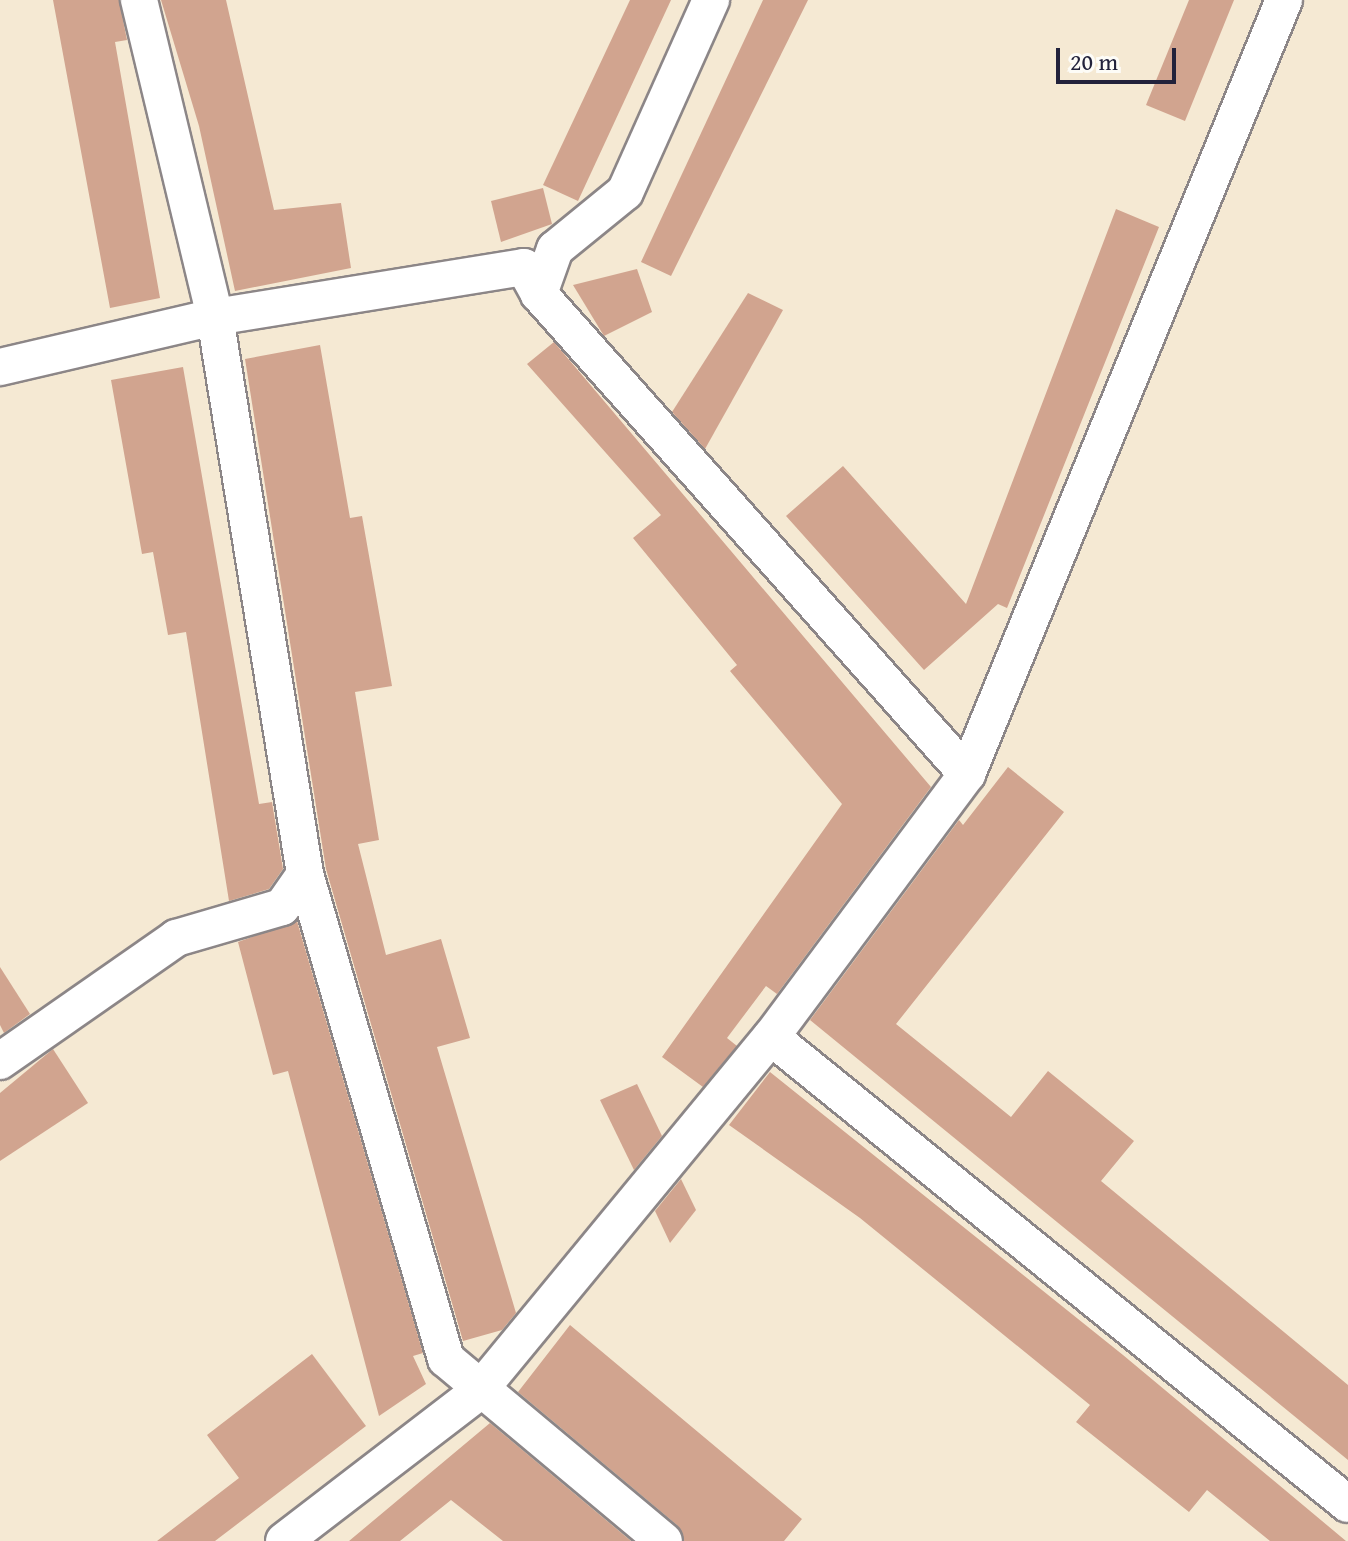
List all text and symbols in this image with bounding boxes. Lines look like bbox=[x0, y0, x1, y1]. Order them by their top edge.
scale bar bbox=[1060, 32, 1180, 82]
text: 20 m bbox=[1070, 44, 1118, 79]

